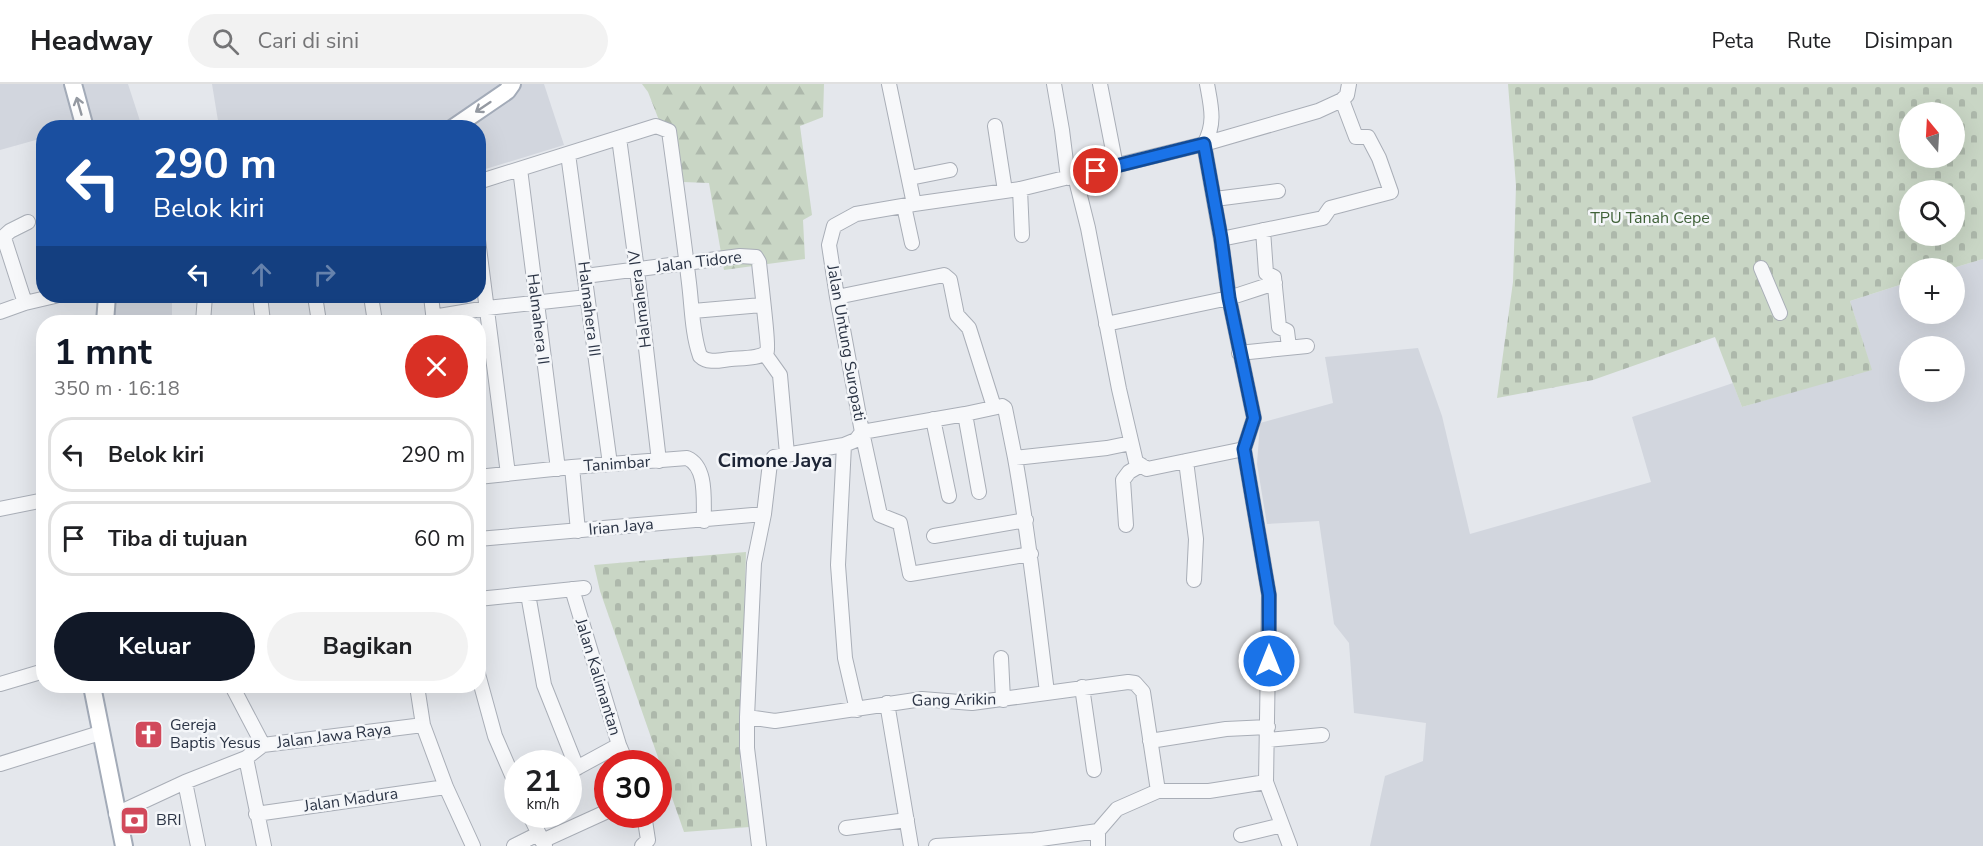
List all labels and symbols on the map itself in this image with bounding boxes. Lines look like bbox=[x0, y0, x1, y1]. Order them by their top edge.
one-way arrow bbox=[73, 97, 84, 116]
one-way arrow bbox=[476, 101, 492, 113]
north arrow bbox=[1899, 102, 1965, 168]
pin bbox=[1070, 145, 1121, 196]
park label: TPU Tanah Cepe bbox=[1590, 207, 1710, 229]
street label: Jalan Tidore bbox=[654, 246, 743, 278]
street label: Halmahera IV bbox=[623, 248, 657, 349]
street label: Halmahera III bbox=[572, 260, 606, 358]
street label: Jalan Untung Suropati bbox=[821, 262, 871, 423]
street label: Halmahera II bbox=[521, 272, 555, 366]
district label: Cimone Jaya bbox=[718, 447, 832, 474]
street label: Tanimbar bbox=[583, 451, 651, 477]
street label: Irian Jaya bbox=[587, 513, 655, 541]
street label: Jalan Kalimantan bbox=[569, 615, 626, 738]
position arrow bbox=[1237, 629, 1301, 693]
street label: Gang Arikin bbox=[912, 688, 996, 712]
place label: Gereja Baptis Yesus bbox=[170, 714, 261, 754]
church icon: Gereja Baptis Yesus bbox=[133, 718, 165, 750]
street label: Jalan Jawa Raya bbox=[275, 718, 392, 754]
speed limit sign: 30 bbox=[594, 750, 672, 828]
street label: Jalan Madura bbox=[302, 783, 399, 818]
bank icon: BRI bbox=[119, 804, 151, 836]
place label: BRI bbox=[156, 809, 182, 831]

